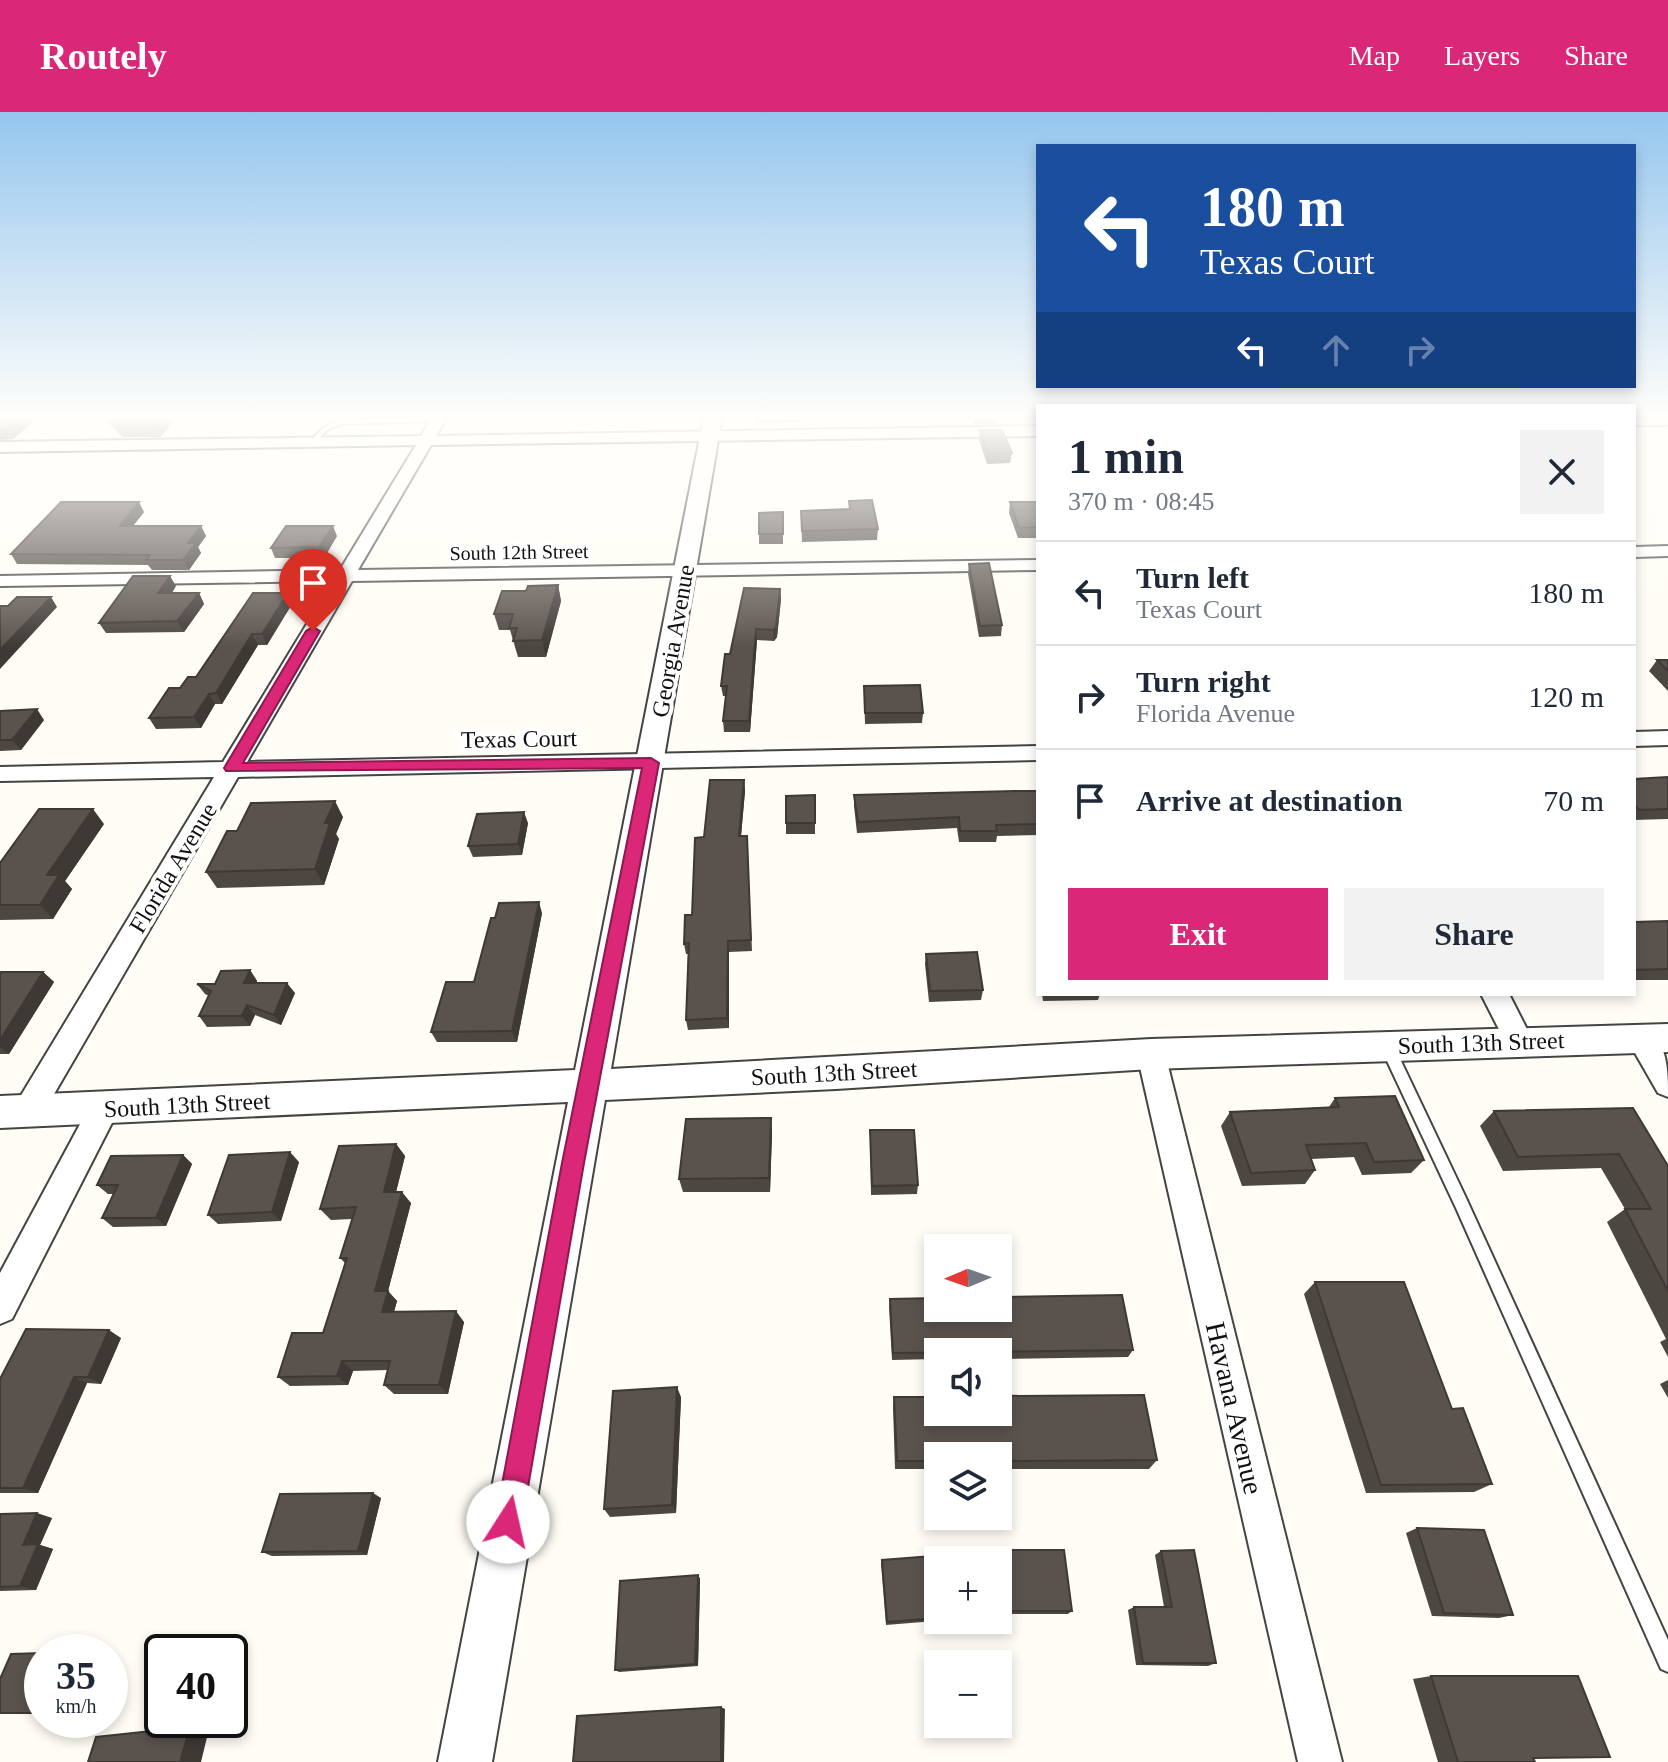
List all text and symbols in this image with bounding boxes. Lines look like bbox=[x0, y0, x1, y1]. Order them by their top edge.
text: Routely bbox=[40, 35, 167, 77]
text: Map bbox=[1349, 40, 1400, 71]
text: Layers bbox=[1444, 40, 1520, 71]
text: Share bbox=[1564, 40, 1628, 71]
icon: left bbox=[1068, 176, 1172, 280]
text: 180 m bbox=[1200, 176, 1345, 238]
text: Texas Court bbox=[1200, 242, 1374, 282]
icon: left bbox=[1230, 328, 1274, 372]
icon: ahead bbox=[1314, 328, 1358, 372]
icon: right bbox=[1398, 328, 1442, 372]
text: 1 min bbox=[1068, 430, 1184, 483]
button: close bbox=[1520, 430, 1604, 514]
text: 370 m · 08:45 bbox=[1068, 487, 1215, 516]
street label: South 12th Street bbox=[449, 540, 589, 564]
pin bbox=[279, 549, 347, 631]
icon: arrive bbox=[291, 561, 335, 605]
text: Turn left bbox=[1136, 561, 1249, 594]
street label: Georgia Avenue bbox=[647, 563, 699, 719]
icon: left bbox=[1068, 571, 1112, 615]
text: 180 m bbox=[1528, 576, 1604, 609]
text: Texas Court bbox=[1136, 595, 1262, 624]
text: Turn right bbox=[1136, 665, 1271, 698]
icon: right bbox=[1068, 675, 1112, 719]
text: 120 m bbox=[1528, 680, 1604, 713]
text: Florida Avenue bbox=[1136, 699, 1295, 728]
street label: Texas Court bbox=[461, 725, 578, 753]
icon: arrive bbox=[1068, 779, 1112, 823]
text: Arrive at destination bbox=[1136, 784, 1403, 817]
text: 70 m bbox=[1543, 784, 1604, 817]
street label: Florida Avenue bbox=[124, 798, 222, 938]
button: Exit bbox=[1068, 888, 1328, 980]
button: Share bbox=[1344, 888, 1604, 980]
street label: South 13th Street bbox=[1397, 1027, 1565, 1059]
street label: South 13th Street bbox=[750, 1056, 918, 1090]
street label: South 13th Street bbox=[103, 1088, 271, 1122]
north arrow bbox=[924, 1234, 1012, 1322]
map controls bbox=[924, 1234, 1012, 1738]
street label: Havana Avenue bbox=[1200, 1319, 1269, 1497]
button: sound bbox=[924, 1338, 1012, 1426]
button: layers bbox=[924, 1442, 1012, 1530]
position arrow bbox=[466, 1480, 550, 1564]
button: + bbox=[924, 1546, 1012, 1634]
speed limit sign: 40 bbox=[144, 1634, 248, 1738]
button: − bbox=[924, 1650, 1012, 1738]
text: 35 bbox=[56, 1653, 96, 1698]
text: km/h bbox=[55, 1695, 97, 1717]

